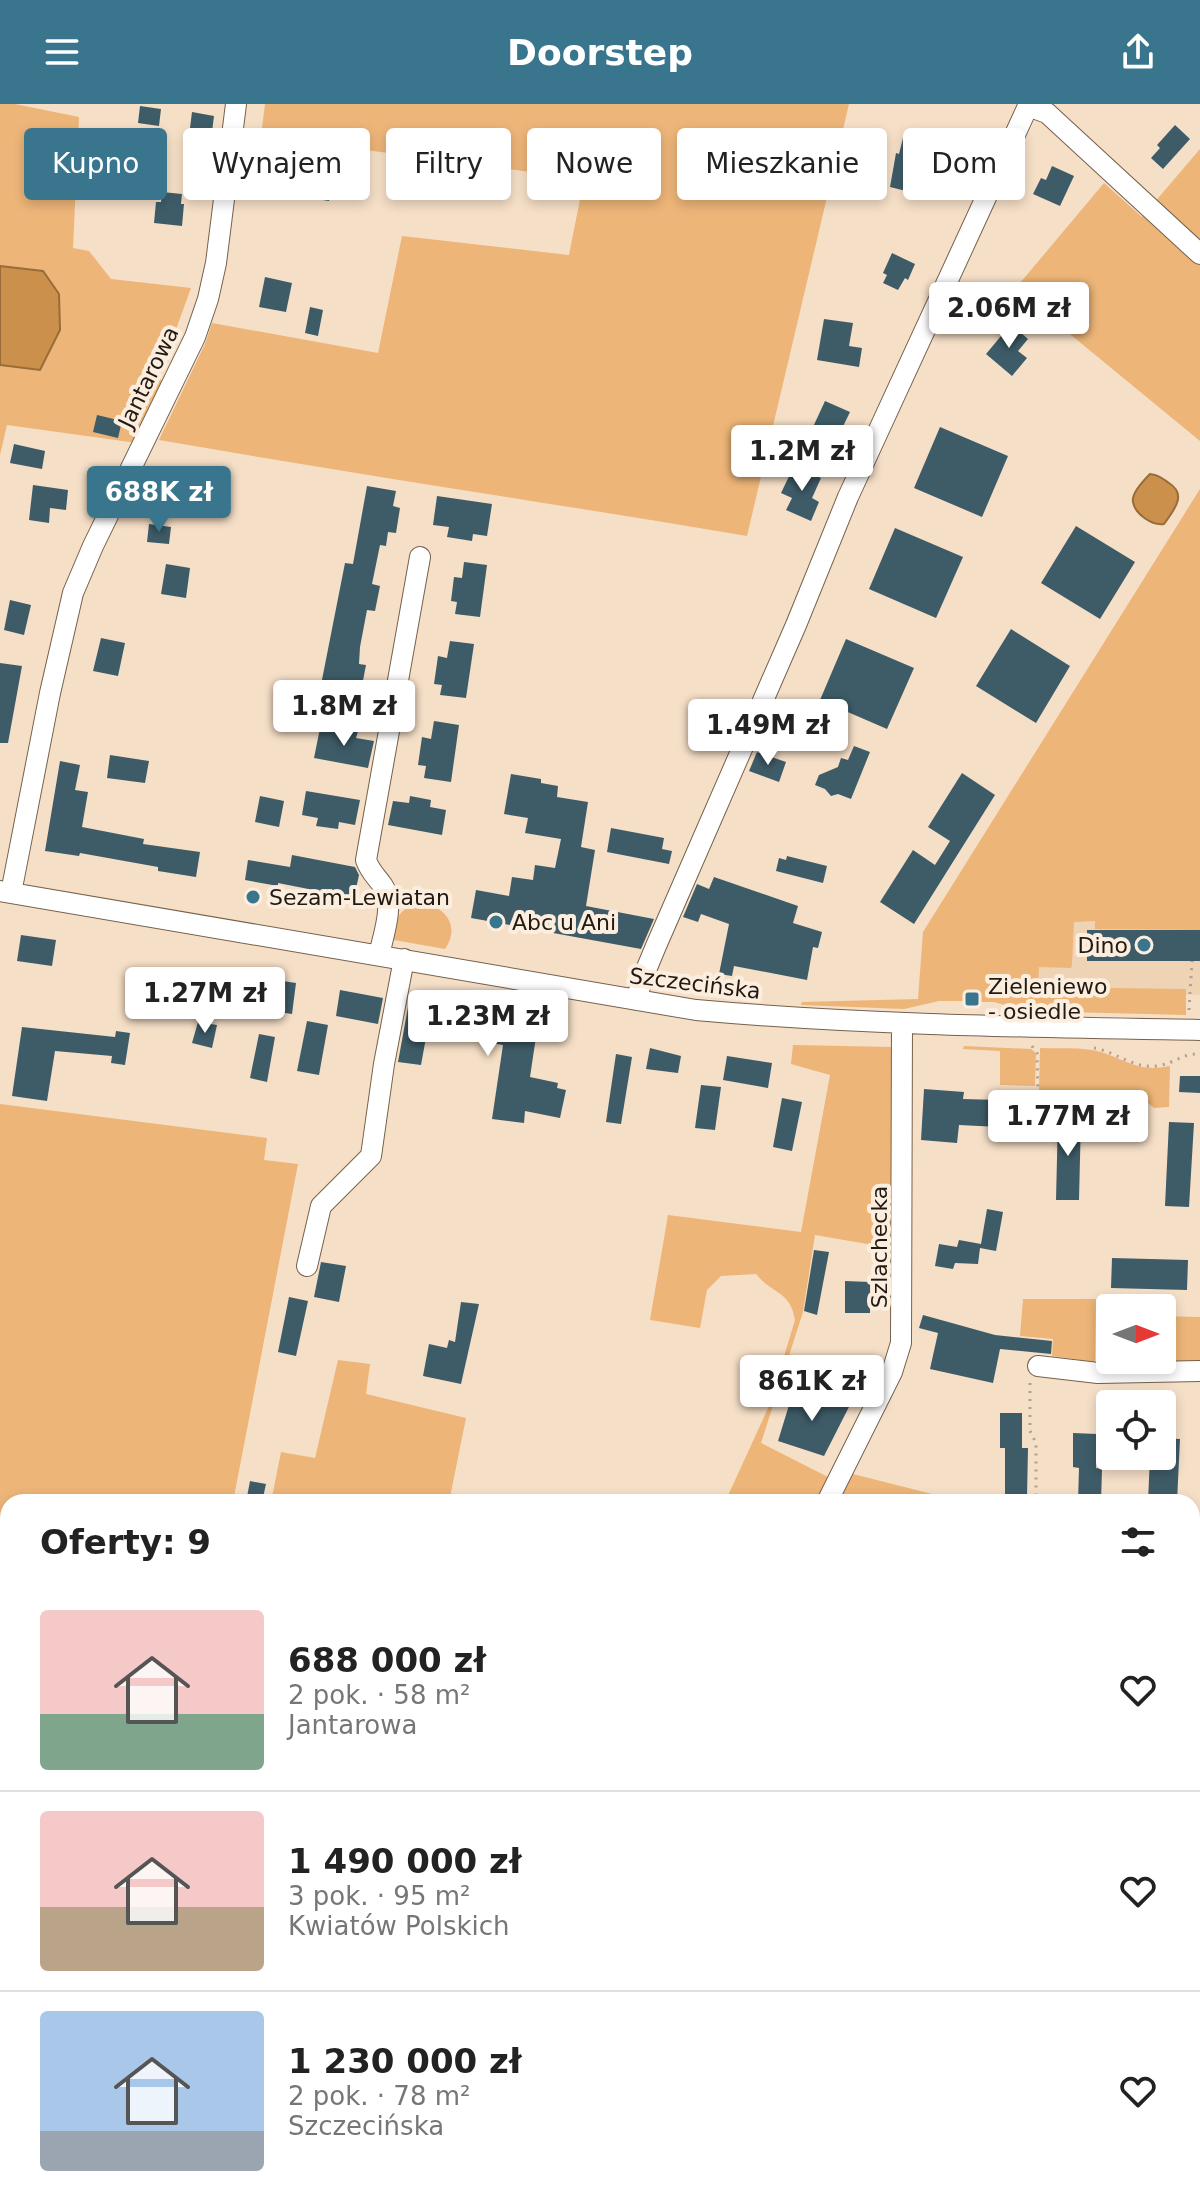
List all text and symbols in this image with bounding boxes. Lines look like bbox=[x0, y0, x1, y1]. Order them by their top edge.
icon: menu bbox=[40, 30, 84, 74]
icon: share bbox=[1116, 30, 1160, 74]
text: Doorstep bbox=[507, 32, 693, 73]
chip: Kupno bbox=[24, 128, 167, 200]
chip: Wynajem bbox=[183, 128, 370, 200]
chip: Filtry bbox=[386, 128, 511, 200]
chip: Nowe bbox=[527, 128, 661, 200]
chip: Mieszkanie bbox=[677, 128, 887, 200]
chip: Dom bbox=[903, 128, 1025, 200]
pin: 2.06M zł bbox=[926, 282, 1092, 350]
text: 2.06M zł bbox=[947, 293, 1071, 323]
street label: Jantarowa bbox=[112, 323, 184, 434]
pin: 1.2M zł bbox=[728, 425, 876, 493]
text: 1.2M zł bbox=[749, 436, 855, 466]
pin: 688K zł bbox=[85, 466, 233, 534]
text: 688K zł bbox=[105, 477, 213, 507]
pin: 1.8M zł bbox=[270, 680, 418, 748]
text: 1.8M zł bbox=[291, 691, 397, 721]
pin: 1.49M zł bbox=[685, 699, 851, 767]
text: 1.49M zł bbox=[706, 710, 830, 740]
place label: Sezam-Lewiatan bbox=[269, 885, 450, 910]
marker: Sezam-Lewiatan bbox=[244, 888, 262, 906]
place label: Abc u Ani bbox=[512, 910, 616, 935]
marker: Abc u Ani bbox=[487, 913, 505, 931]
place label: Dino bbox=[1078, 933, 1128, 958]
marker: Dino bbox=[1135, 936, 1153, 954]
street label: Szczecińska bbox=[628, 963, 762, 1004]
pin: 1.27M zł bbox=[122, 967, 288, 1035]
place label: Zieleniewo - osiedle bbox=[988, 974, 1107, 1024]
text: 1.27M zł bbox=[143, 978, 267, 1008]
pin: 1.23M zł bbox=[405, 990, 571, 1058]
marker: Zieleniewo - osiedle bbox=[963, 990, 981, 1008]
text: 1.23M zł bbox=[426, 1001, 550, 1031]
pin: 1.77M zł bbox=[985, 1090, 1151, 1158]
text: 1.77M zł bbox=[1006, 1101, 1130, 1131]
street label: Szlachecka bbox=[867, 1186, 892, 1308]
north arrow bbox=[1096, 1294, 1176, 1374]
map controls bbox=[1096, 1294, 1176, 1470]
pin: 861K zł bbox=[738, 1355, 886, 1423]
text: 861K zł bbox=[758, 1366, 866, 1396]
button: locate bbox=[1096, 1390, 1176, 1470]
icon: filters bbox=[1116, 1520, 1160, 1564]
text: Oferty: 9 bbox=[40, 1522, 211, 1562]
text: 688 000 zł bbox=[288, 1640, 486, 1680]
icon: home bbox=[104, 1642, 200, 1738]
icon: heart bbox=[1116, 1668, 1160, 1712]
text: 2 pok. · 58 m² bbox=[288, 1680, 470, 1710]
text: Jantarowa bbox=[288, 1710, 417, 1740]
text: 1 490 000 zł bbox=[288, 1841, 522, 1881]
icon: home bbox=[104, 1843, 200, 1939]
icon: heart bbox=[1116, 1869, 1160, 1913]
text: 3 pok. · 95 m² bbox=[288, 1881, 470, 1911]
text: Kwiatów Polskich bbox=[288, 1911, 510, 1941]
text: 1 230 000 zł bbox=[288, 2041, 522, 2081]
icon: home bbox=[104, 2043, 200, 2139]
icon: heart bbox=[1116, 2069, 1160, 2113]
text: 2 pok. · 78 m² bbox=[288, 2081, 470, 2111]
text: Szczecińska bbox=[288, 2111, 444, 2141]

